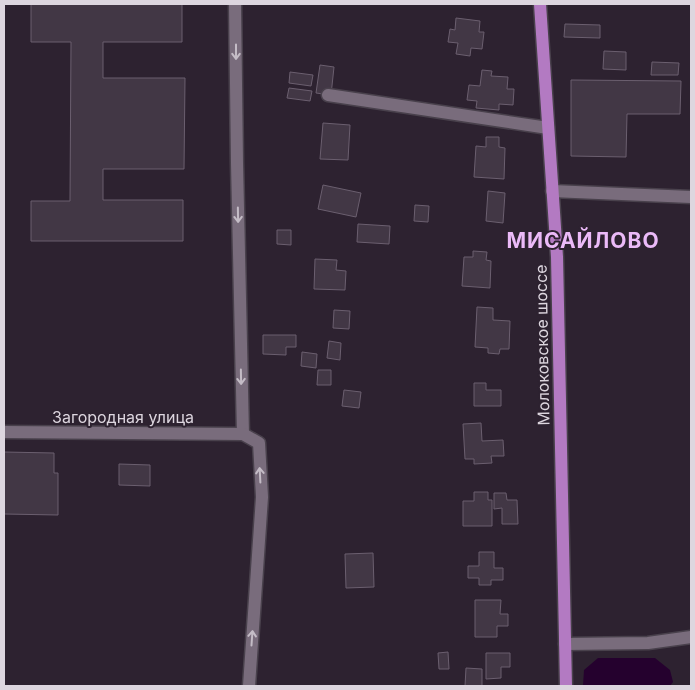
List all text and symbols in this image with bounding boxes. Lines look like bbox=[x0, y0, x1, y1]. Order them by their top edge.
one-way arrow bbox=[231, 44, 241, 60]
one-way arrow bbox=[233, 206, 243, 223]
district label: МИСАЙЛОВО bbox=[506, 227, 660, 253]
street label: Молоковское шоссе bbox=[531, 264, 553, 426]
one-way arrow bbox=[237, 369, 246, 385]
street label: Загородная улица bbox=[52, 407, 194, 427]
one-way arrow bbox=[256, 468, 265, 484]
one-way arrow bbox=[247, 630, 256, 646]

